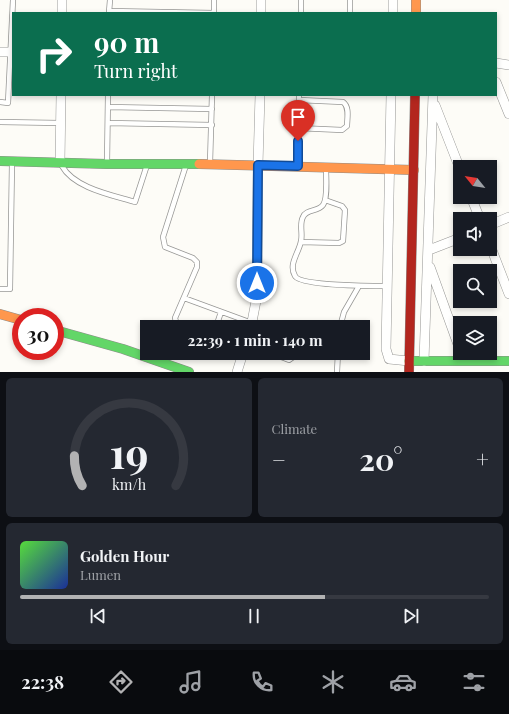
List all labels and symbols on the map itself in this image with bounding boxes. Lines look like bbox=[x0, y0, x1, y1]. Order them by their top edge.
pin bbox=[281, 100, 315, 141]
north arrow bbox=[453, 160, 497, 204]
position arrow bbox=[236, 262, 278, 304]
speed limit sign: 30 bbox=[12, 308, 64, 360]

